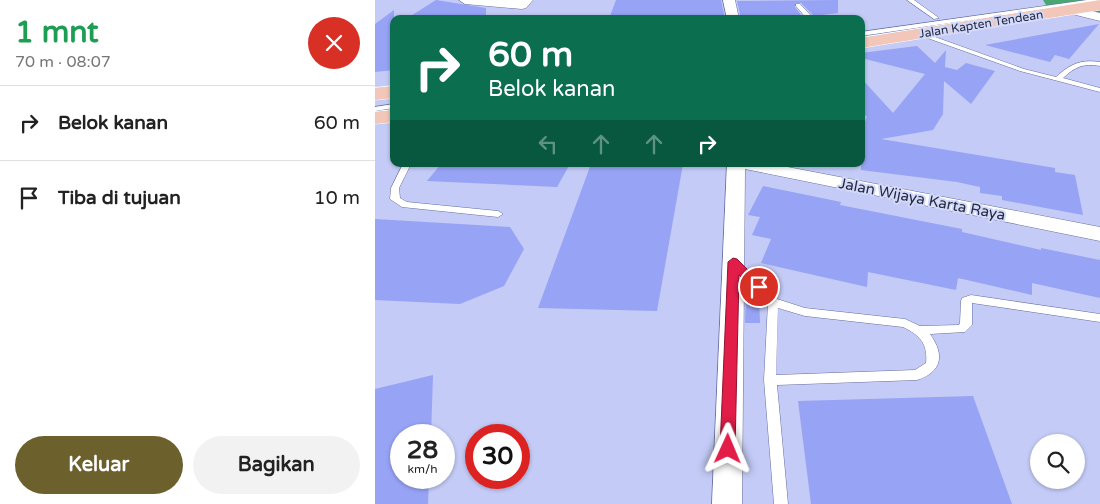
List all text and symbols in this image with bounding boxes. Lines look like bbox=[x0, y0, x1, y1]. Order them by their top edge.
street label: Jalan Kapten Tendean bbox=[918, 7, 1044, 41]
text: 1 mnt bbox=[15, 14, 99, 51]
button: close bbox=[308, 17, 360, 69]
text: 60 m bbox=[488, 34, 573, 76]
icon: right bbox=[405, 35, 470, 100]
text: 70 m · 08:07 bbox=[15, 52, 111, 72]
text: Belok kanan bbox=[488, 76, 615, 102]
icon: right bbox=[15, 109, 43, 137]
text: Belok kanan bbox=[58, 112, 168, 134]
text: 60 m bbox=[314, 112, 360, 134]
icon: left bbox=[534, 130, 562, 158]
icon: ahead bbox=[587, 130, 615, 158]
icon: ahead bbox=[640, 130, 668, 158]
icon: right bbox=[693, 130, 721, 158]
street label: Jalan Wijaya Karta Raya bbox=[837, 174, 1007, 224]
icon: arrive bbox=[15, 184, 43, 212]
text: Tiba di tujuan bbox=[58, 187, 181, 209]
text: 10 m bbox=[314, 187, 360, 209]
pin bbox=[738, 266, 780, 308]
icon: arrive bbox=[745, 273, 773, 301]
position arrow bbox=[701, 422, 753, 474]
speed limit sign: 30 bbox=[465, 424, 530, 489]
map controls bbox=[1030, 434, 1085, 489]
button: search bbox=[1030, 434, 1085, 489]
text: 28 bbox=[407, 435, 438, 465]
button: Keluar bbox=[15, 436, 183, 494]
button: Bagikan bbox=[193, 436, 360, 494]
text: km/h bbox=[407, 462, 438, 476]

